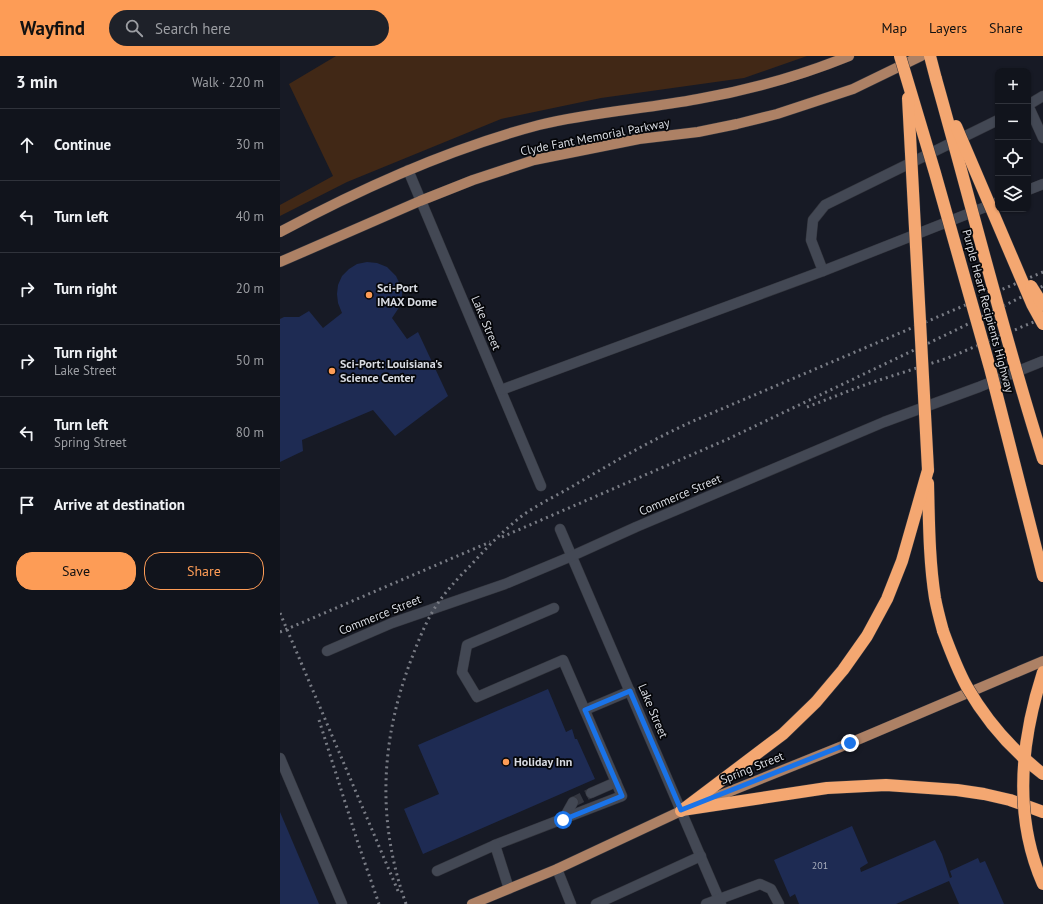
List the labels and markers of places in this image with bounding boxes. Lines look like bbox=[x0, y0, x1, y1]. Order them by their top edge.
place label: Sci-Port IMAX Dome bbox=[377, 280, 437, 309]
marker: Sci-Port IMAX Dome bbox=[364, 290, 374, 300]
place label: Sci-Port: Louisiana's Science Center bbox=[340, 356, 442, 385]
marker: Sci-Port: Louisiana's Science Center bbox=[327, 366, 337, 376]
place label: Holiday Inn bbox=[514, 754, 572, 769]
marker: Holiday Inn bbox=[501, 757, 511, 767]

